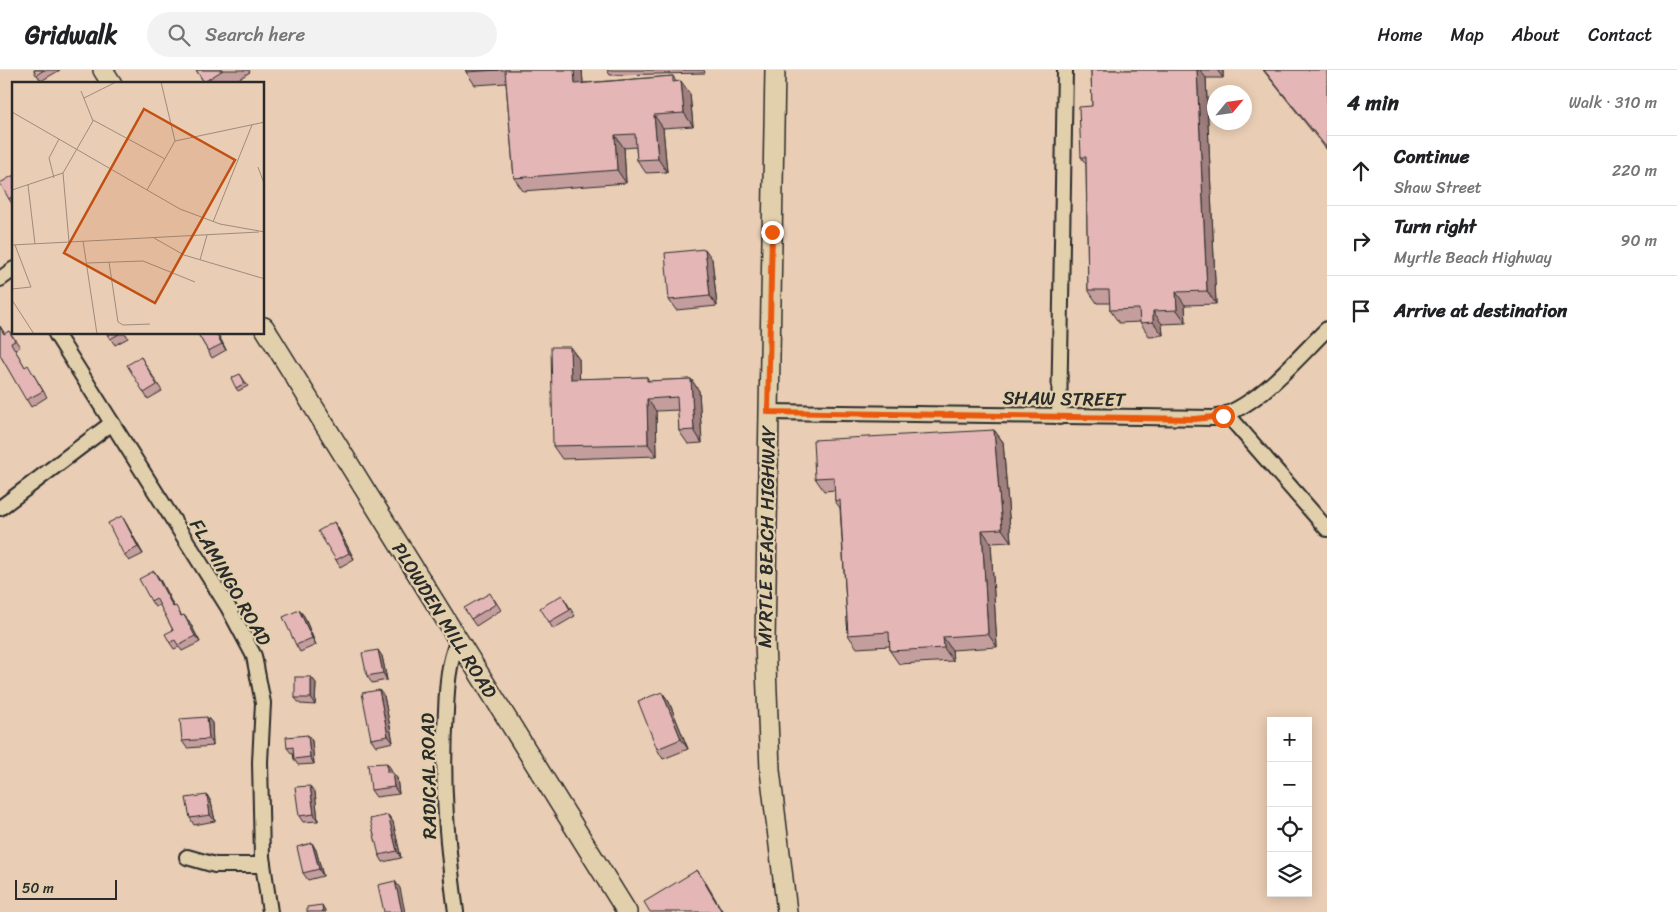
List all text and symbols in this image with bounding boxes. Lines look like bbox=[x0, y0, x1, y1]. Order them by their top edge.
search box bbox=[147, 12, 497, 57]
text: Gridwalk bbox=[25, 14, 117, 56]
text: Search here bbox=[205, 18, 305, 51]
text: Home bbox=[1378, 19, 1423, 51]
text: Map bbox=[1451, 19, 1484, 51]
text: About bbox=[1512, 19, 1560, 51]
text: Contact bbox=[1588, 19, 1652, 51]
icon: search bbox=[165, 21, 193, 49]
inset map bbox=[12, 82, 265, 335]
text: 4 min bbox=[1347, 84, 1399, 122]
north arrow bbox=[1207, 85, 1252, 130]
text: Walk · 310 m bbox=[1569, 88, 1657, 117]
text: Continue bbox=[1394, 140, 1470, 173]
text: 220 m bbox=[1612, 156, 1657, 185]
icon: ahead bbox=[1347, 157, 1375, 185]
text: Shaw Street bbox=[1394, 173, 1482, 202]
text: Turn right bbox=[1394, 210, 1476, 243]
route end bbox=[761, 221, 784, 244]
text: 90 m bbox=[1621, 226, 1657, 255]
icon: right bbox=[1347, 227, 1375, 255]
text: Myrtle Beach Highway bbox=[1394, 243, 1552, 272]
text: Arrive at destination bbox=[1394, 294, 1567, 327]
icon: arrive bbox=[1347, 297, 1375, 325]
street label: SHAW STREET bbox=[1002, 381, 1127, 416]
route start bbox=[1212, 405, 1235, 428]
street label: MYRTLE BEACH HIGHWAY bbox=[748, 424, 785, 648]
street label: FLAMINGO ROAD bbox=[181, 512, 281, 653]
street label: PLOWDEN MILL ROAD bbox=[383, 536, 506, 705]
street label: RADICAL ROAD bbox=[411, 712, 446, 839]
map controls bbox=[1267, 717, 1312, 897]
button: + bbox=[1267, 717, 1312, 762]
button: − bbox=[1267, 762, 1312, 807]
button: locate bbox=[1267, 807, 1312, 852]
button: layers bbox=[1267, 852, 1312, 897]
text: 50 m bbox=[22, 876, 54, 901]
scale bar bbox=[15, 877, 118, 900]

